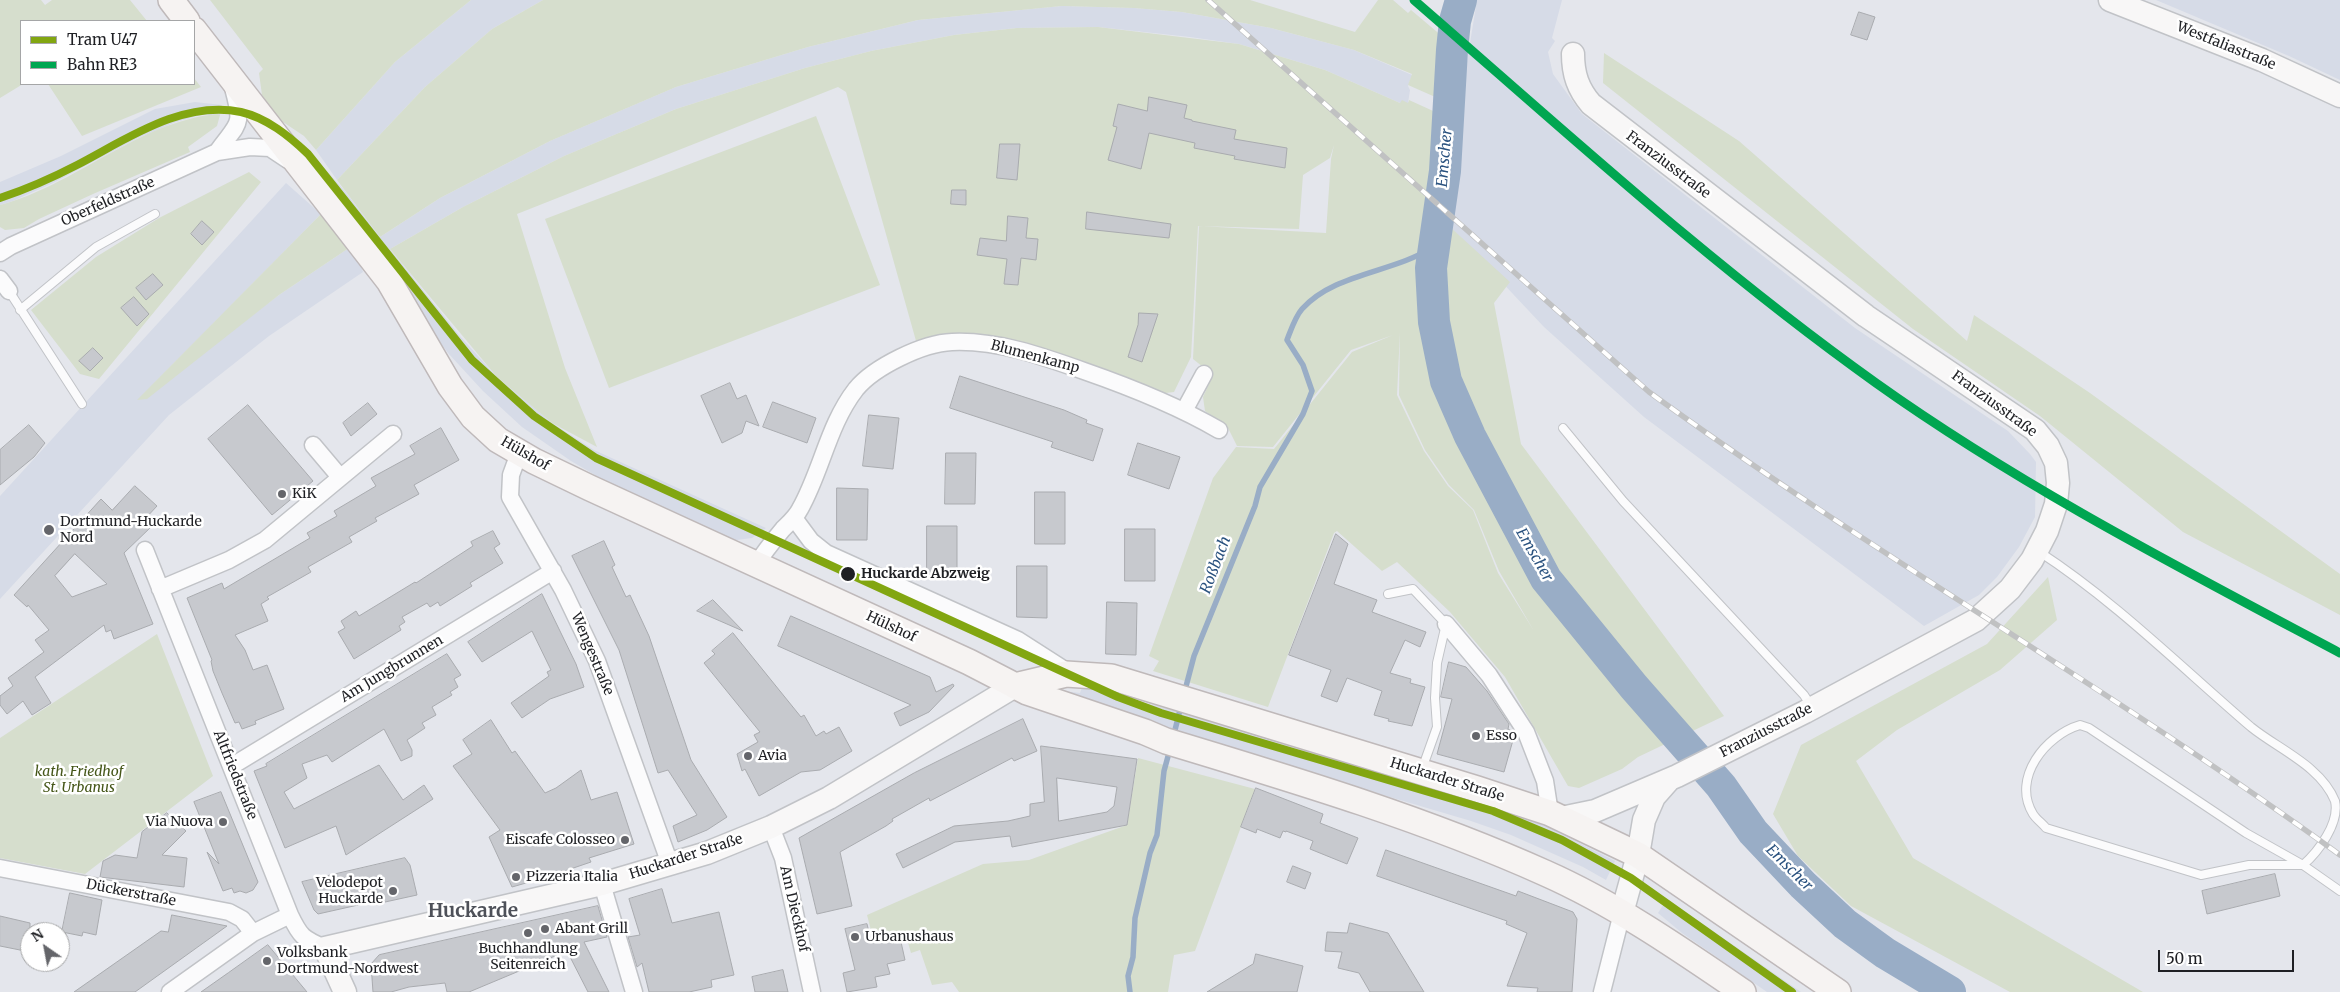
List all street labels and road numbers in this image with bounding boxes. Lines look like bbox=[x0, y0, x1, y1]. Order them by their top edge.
street label: Westfaliastraße bbox=[2174, 18, 2278, 74]
street label: Franziusstraße bbox=[1622, 128, 1714, 202]
street label: Oberfeldstraße bbox=[59, 174, 157, 230]
street label: Blumenkamp bbox=[989, 337, 1081, 377]
street label: Franziusstraße bbox=[1948, 367, 2040, 441]
street label: Hülshof bbox=[498, 433, 552, 475]
street label: Hülshof bbox=[863, 608, 919, 646]
street label: Wengestraße bbox=[567, 610, 617, 698]
street label: Am Jungbrunnen bbox=[338, 632, 446, 706]
street label: Franziusstraße bbox=[1717, 701, 1815, 761]
street label: Altfriedstraße bbox=[209, 728, 261, 822]
street label: Huckarder Straße bbox=[1388, 755, 1506, 805]
street label: Huckarder Straße bbox=[627, 831, 745, 883]
street label: Am Dieckhof bbox=[776, 864, 812, 954]
street label: Dückerstraße bbox=[85, 876, 177, 910]

